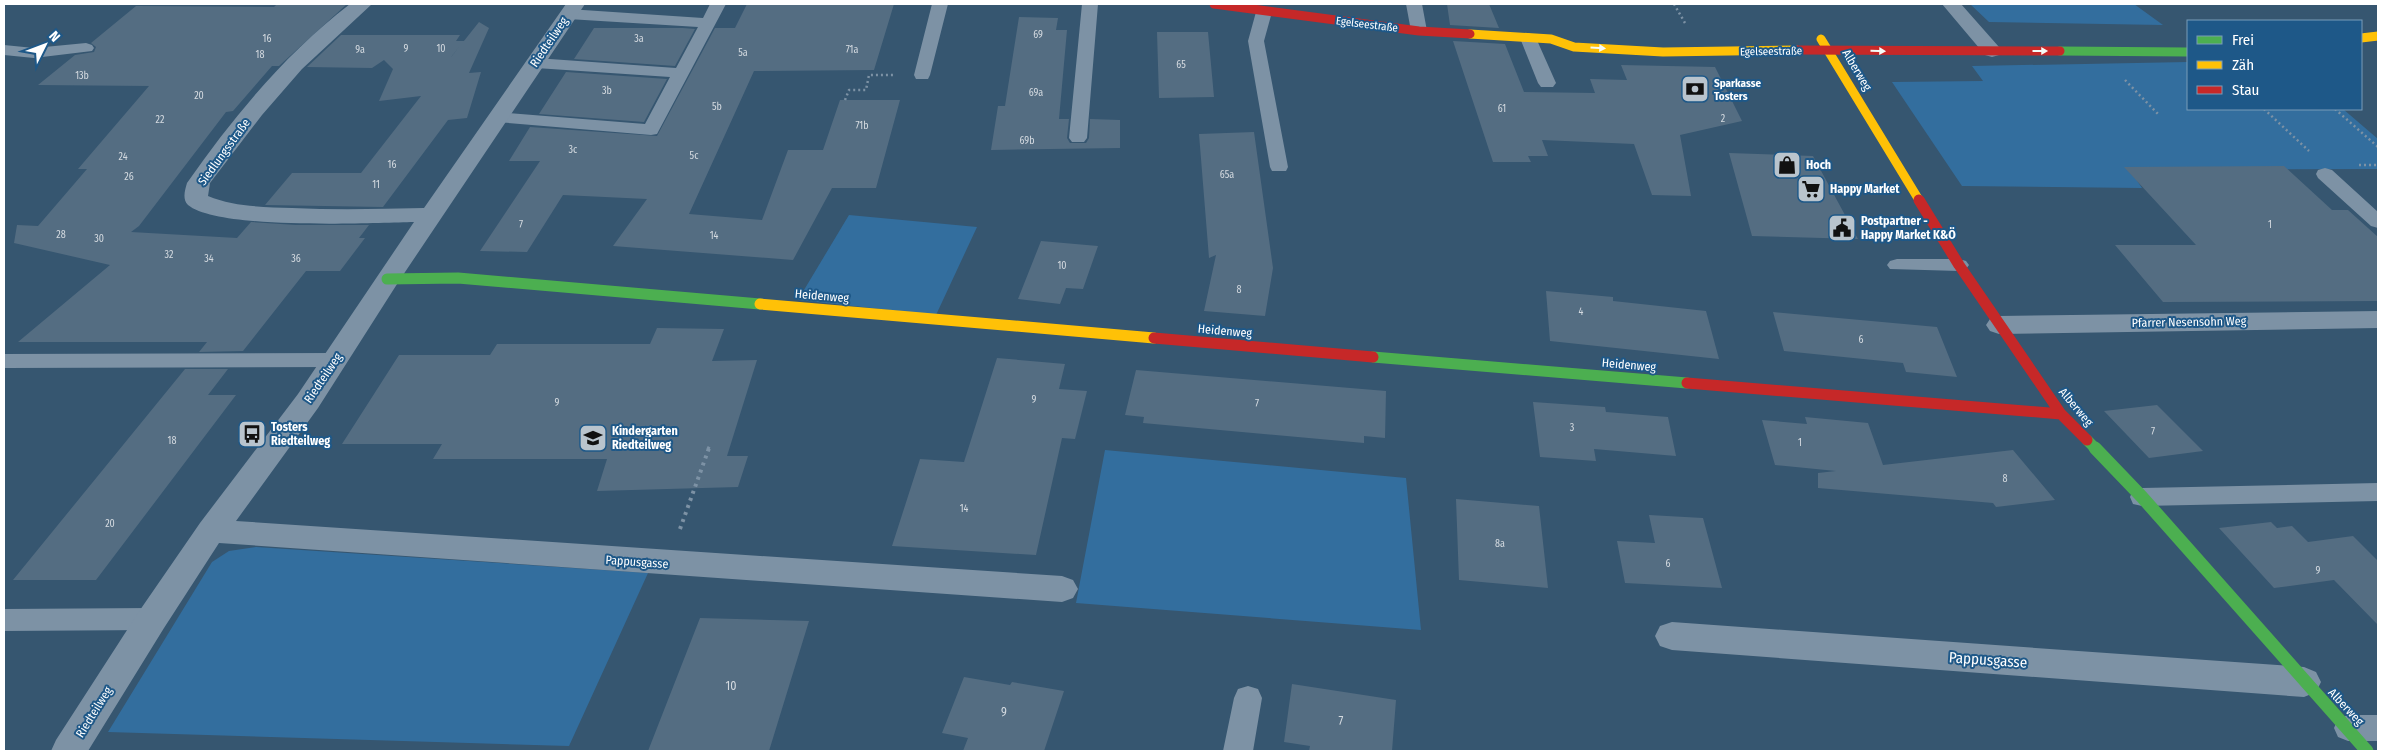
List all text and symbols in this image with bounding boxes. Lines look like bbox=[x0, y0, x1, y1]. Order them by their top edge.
street label: Riedteilweg bbox=[527, 14, 571, 70]
street label: Egelseestraße bbox=[1335, 14, 1399, 35]
north arrow bbox=[20, 20, 70, 70]
legend bbox=[2187, 20, 2362, 110]
text: N bbox=[45, 28, 63, 45]
house number: 69 bbox=[1033, 29, 1043, 41]
text: Frei bbox=[2232, 31, 2254, 49]
house number: 16 bbox=[263, 33, 271, 45]
house number: 3a bbox=[634, 33, 644, 45]
house number: 9 bbox=[404, 43, 409, 55]
house number: 10 bbox=[436, 43, 446, 55]
house number: 9a bbox=[355, 44, 365, 56]
house number: 71a bbox=[846, 44, 858, 56]
street label: Egelseestraße bbox=[1740, 44, 1802, 59]
one-way arrow bbox=[1590, 45, 1606, 53]
house number: 5a bbox=[738, 47, 748, 59]
street label: Alberweg bbox=[1839, 47, 1875, 93]
one-way arrow bbox=[1870, 47, 1886, 55]
one-way arrow bbox=[2032, 47, 2048, 55]
house number: 18 bbox=[256, 49, 264, 61]
text: Zäh bbox=[2232, 56, 2254, 74]
house number: 65 bbox=[1176, 59, 1186, 71]
house number: 13b bbox=[75, 70, 89, 82]
bank icon: Sparkasse Tosters bbox=[1680, 74, 1710, 104]
place label: Sparkasse Tosters bbox=[1714, 77, 1761, 103]
text: Stau bbox=[2232, 81, 2259, 99]
house number: 3b bbox=[602, 85, 612, 97]
house number: 69a bbox=[1029, 87, 1043, 99]
house number: 20 bbox=[194, 90, 204, 102]
house number: 5b bbox=[712, 101, 722, 113]
house number: 61 bbox=[1498, 103, 1506, 115]
house number: 2 bbox=[1721, 113, 1726, 125]
house number: 22 bbox=[156, 114, 165, 126]
street label: Siedlungsstraße bbox=[195, 116, 253, 188]
house number: 71b bbox=[855, 120, 869, 132]
house number: 69b bbox=[1019, 135, 1035, 147]
house number: 3c bbox=[569, 144, 578, 156]
house number: 5c bbox=[690, 150, 699, 162]
shop icon: Hoch bbox=[1772, 150, 1802, 180]
house number: 24 bbox=[118, 151, 128, 163]
place label: Hoch bbox=[1806, 158, 1831, 172]
house number: 16 bbox=[388, 159, 396, 171]
house number: 65a bbox=[1220, 169, 1234, 181]
house number: 26 bbox=[124, 171, 134, 183]
supermarket icon: Happy Market bbox=[1796, 174, 1826, 204]
house number: 11 bbox=[372, 179, 380, 191]
place label: Happy Market bbox=[1830, 182, 1900, 196]
public building icon: Postpartner - Happy Market K&Ö bbox=[1827, 213, 1857, 243]
place label: Postpartner - Happy Market K&Ö bbox=[1861, 214, 1956, 242]
house number: 7 bbox=[519, 219, 523, 231]
house number: 1 bbox=[2268, 219, 2272, 231]
house number: 28 bbox=[56, 229, 66, 241]
house number: 14 bbox=[710, 230, 719, 242]
house number: 30 bbox=[94, 233, 104, 245]
house number: 32 bbox=[165, 249, 174, 261]
house number: 34 bbox=[204, 253, 214, 265]
house number: 36 bbox=[291, 253, 301, 265]
house number: 10 bbox=[1057, 260, 1067, 272]
house number: 8 bbox=[1237, 284, 1242, 296]
street label: Heidenweg bbox=[794, 287, 850, 305]
house number: 4 bbox=[1579, 306, 1584, 318]
street label: Pfarrer Nesensohn Weg bbox=[2132, 314, 2247, 330]
street label: Heidenweg bbox=[1197, 322, 1253, 340]
house number: 6 bbox=[1859, 334, 1864, 346]
street label: Riedteilweg bbox=[301, 350, 345, 406]
street label: Heidenweg bbox=[1601, 356, 1657, 374]
street label: Alberweg bbox=[2056, 385, 2096, 429]
house number: 9 bbox=[1032, 394, 1037, 406]
house number: 9 bbox=[555, 397, 560, 409]
house number: 7 bbox=[1255, 398, 1259, 410]
bus stop icon: Tosters Riedteilweg bbox=[237, 419, 267, 449]
place label: Tosters Riedteilweg bbox=[271, 420, 330, 448]
house number: 3 bbox=[1570, 422, 1575, 434]
school or university icon: Kindergarten Riedteilweg bbox=[578, 423, 608, 453]
place label: Kindergarten Riedteilweg bbox=[612, 424, 678, 452]
house number: 7 bbox=[2151, 426, 2155, 438]
house number: 18 bbox=[168, 435, 176, 447]
house number: 1 bbox=[1798, 437, 1802, 449]
house number: 8 bbox=[2003, 473, 2008, 485]
house number: 14 bbox=[960, 503, 969, 515]
house number: 20 bbox=[105, 518, 115, 530]
house number: 8a bbox=[1495, 538, 1505, 550]
street label: Pappusgasse bbox=[605, 553, 669, 571]
house number: 6 bbox=[1666, 558, 1671, 570]
house number: 9 bbox=[2316, 565, 2321, 577]
street label: Pappusgasse bbox=[1948, 648, 2028, 672]
house number: 10 bbox=[726, 679, 736, 693]
street label: Riedteilweg bbox=[73, 684, 115, 740]
street label: Alberweg bbox=[2325, 686, 2367, 729]
house number: 9 bbox=[1001, 705, 1007, 719]
house number: 7 bbox=[1339, 714, 1344, 728]

